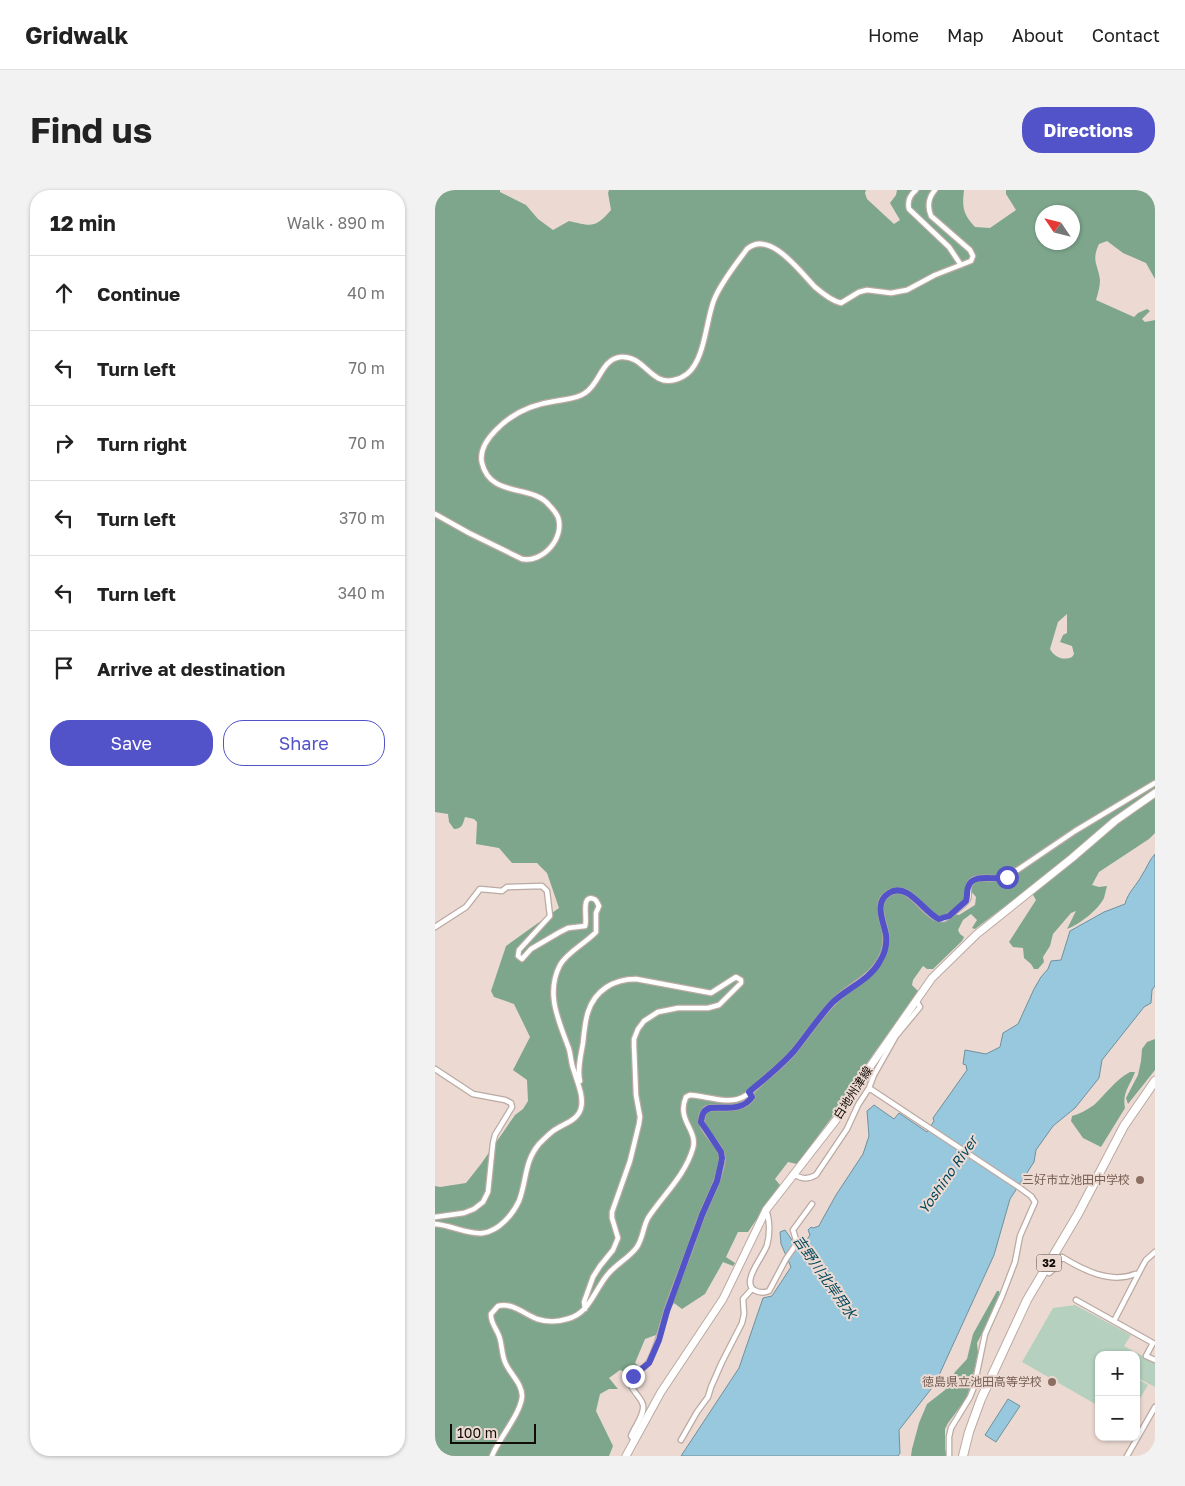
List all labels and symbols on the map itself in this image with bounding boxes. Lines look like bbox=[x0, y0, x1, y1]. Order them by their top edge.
north arrow bbox=[1035, 205, 1080, 250]
route start bbox=[996, 866, 1019, 889]
street label: 白地州津線 bbox=[830, 1063, 875, 1122]
water label: Yoshino River bbox=[915, 1131, 982, 1217]
place label: 三好市立池田中学校 bbox=[1022, 1172, 1130, 1187]
marker: 三好市立池田中学校 bbox=[1134, 1174, 1146, 1186]
water label: 吉野川北岸用水 bbox=[790, 1232, 862, 1323]
road number: 32 bbox=[1037, 1254, 1061, 1272]
route end bbox=[622, 1365, 645, 1388]
place label: 徳島県立池田高等学校 bbox=[922, 1374, 1042, 1389]
marker: 徳島県立池田高等学校 bbox=[1046, 1376, 1058, 1388]
scale bar bbox=[450, 1421, 536, 1444]

